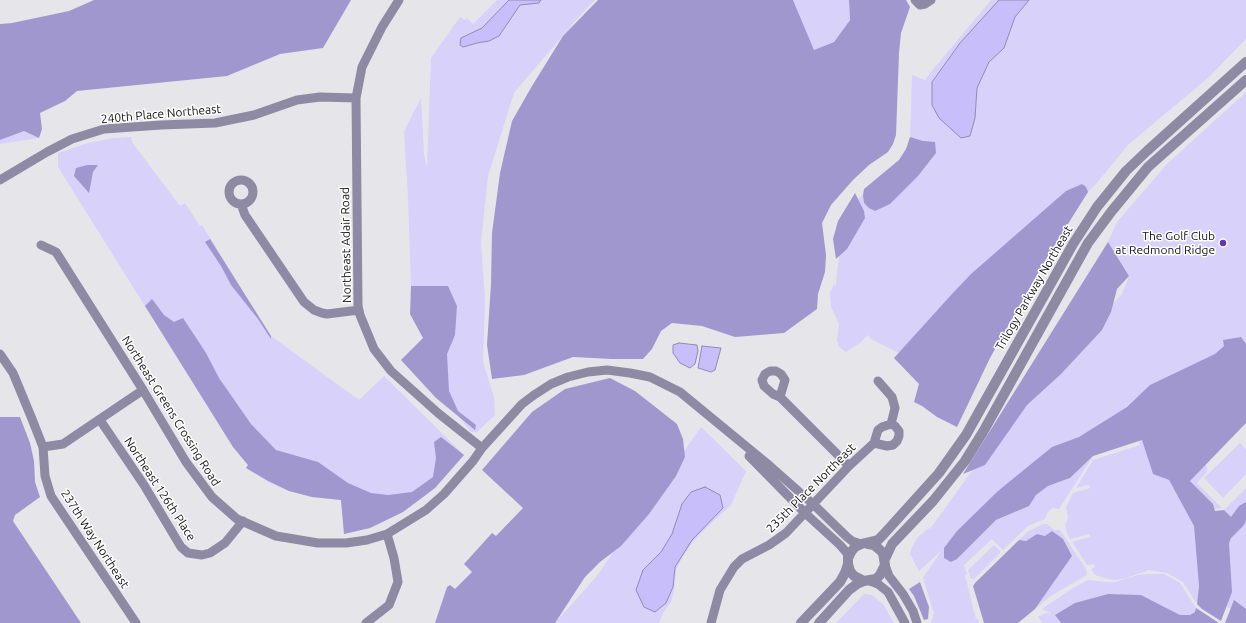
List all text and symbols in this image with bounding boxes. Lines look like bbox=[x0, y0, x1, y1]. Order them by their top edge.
street label: 240th Place Northeast bbox=[100, 102, 222, 126]
street label: Northeast Adair Road bbox=[338, 187, 354, 303]
street label: Trilogy Parkway Northeast bbox=[992, 223, 1076, 353]
place label: The Golf Club at Redmond Ridge bbox=[1115, 229, 1215, 257]
marker: The Golf Club at Redmond Ridge bbox=[1218, 238, 1228, 248]
street label: Northeast Greens Crossing Road bbox=[119, 333, 223, 489]
street label: Northeast 126th Place bbox=[121, 435, 199, 543]
street label: 235th Place Northeast bbox=[763, 440, 859, 536]
street label: 237th Way Northeast bbox=[58, 487, 132, 591]

